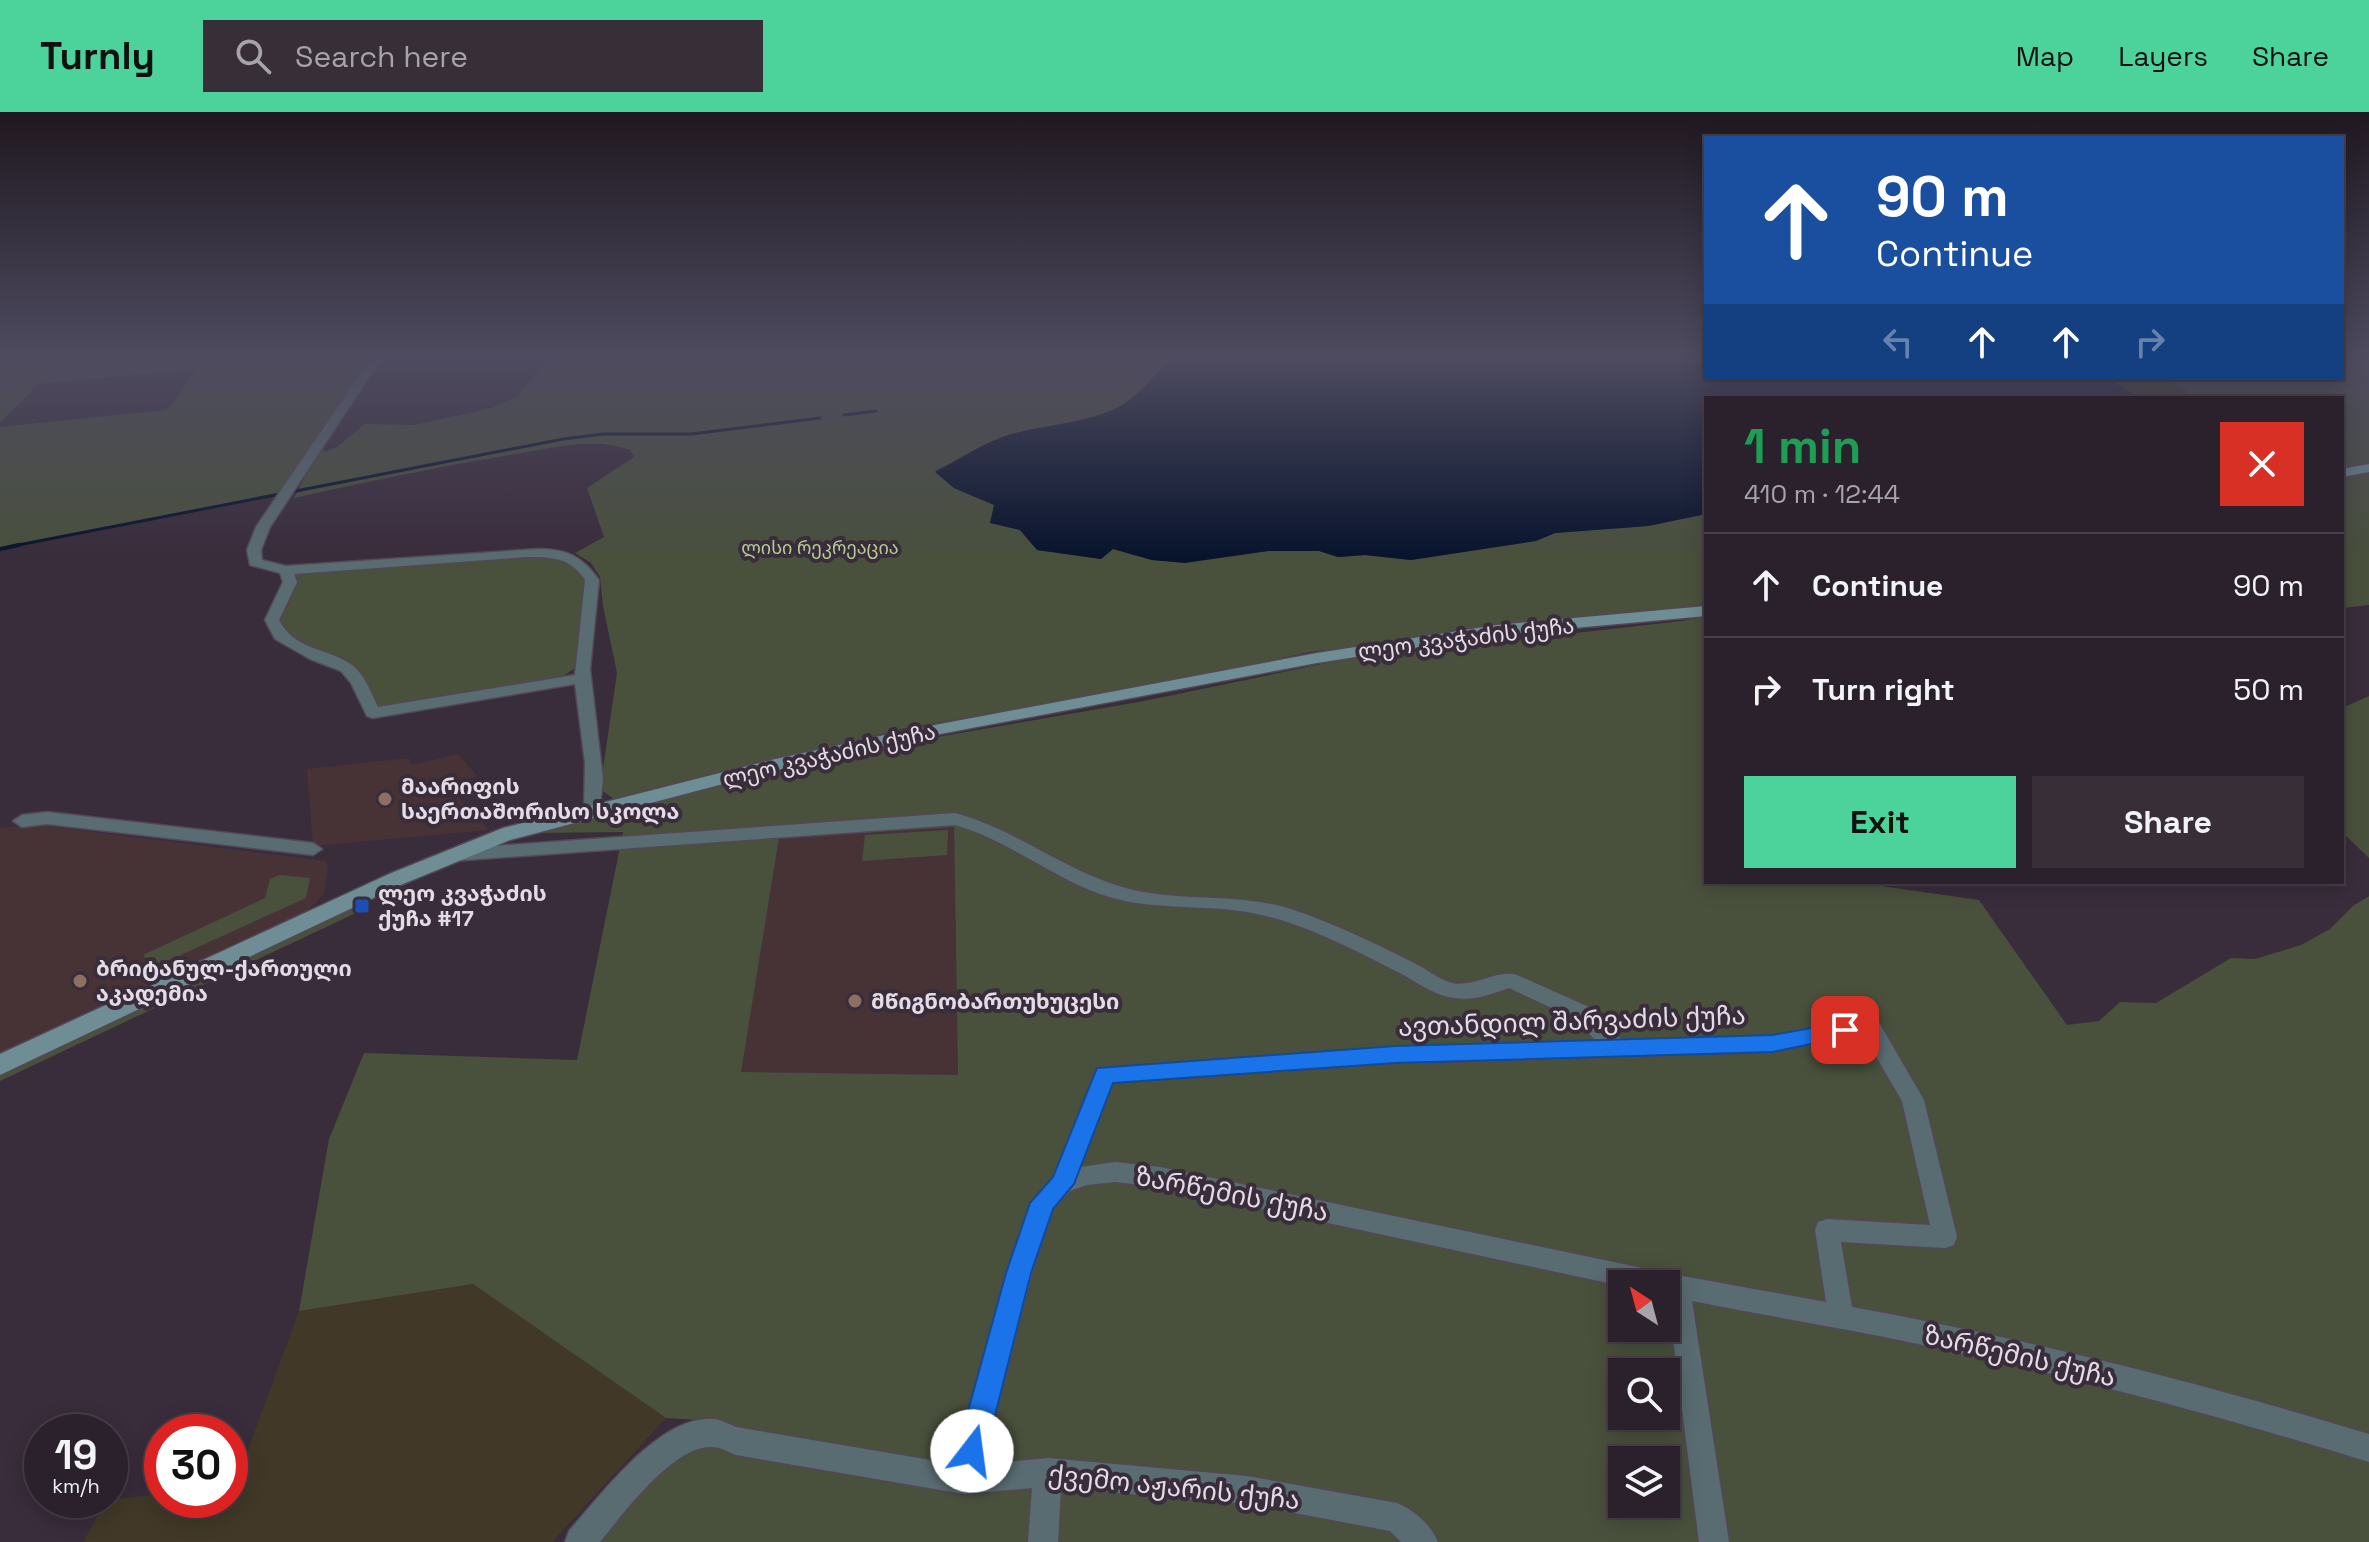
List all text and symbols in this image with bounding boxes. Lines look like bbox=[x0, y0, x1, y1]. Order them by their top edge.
search box bbox=[203, 20, 763, 92]
text: Turnly bbox=[40, 32, 155, 80]
icon: search bbox=[231, 34, 275, 78]
text: Search here bbox=[295, 37, 468, 76]
text: Map bbox=[2016, 38, 2074, 74]
text: Layers bbox=[2118, 38, 2208, 74]
text: Share bbox=[2252, 38, 2329, 74]
text: 90 m bbox=[1876, 161, 2009, 232]
icon: ahead bbox=[1744, 168, 1848, 272]
text: Continue bbox=[1876, 231, 2033, 277]
icon: left bbox=[1876, 320, 1920, 364]
icon: ahead bbox=[1960, 320, 2004, 364]
icon: ahead bbox=[2044, 320, 2088, 364]
icon: right bbox=[2128, 320, 2172, 364]
text: 1 min bbox=[1744, 416, 1861, 477]
button: close bbox=[2220, 422, 2304, 506]
text: 410 m · 12:44 bbox=[1744, 477, 1900, 511]
park label: ლისი რეკრეაცია bbox=[741, 536, 899, 559]
icon: ahead bbox=[1744, 563, 1788, 607]
text: Continue bbox=[1812, 566, 1943, 605]
text: 90 m bbox=[2233, 566, 2304, 605]
street label: ლეო კვაჭაძის ქუჩა bbox=[1356, 611, 1576, 665]
icon: right bbox=[1744, 667, 1788, 711]
text: Turn right bbox=[1812, 670, 1955, 709]
text: 50 m bbox=[2233, 670, 2304, 709]
street label: ლეო კვაჭაძის ქუჩა bbox=[720, 717, 938, 793]
place label: მაარიფის საერთაშორისო სკოლა bbox=[401, 772, 679, 825]
button: Exit bbox=[1744, 776, 2016, 868]
button: Share bbox=[2032, 776, 2304, 868]
marker: მაარიფის საერთაშორისო სკოლა bbox=[376, 790, 394, 808]
place label: ლეო კვაჭაძის ქუჩა #17 bbox=[378, 879, 547, 932]
marker: ლეო კვაჭაძის ქუჩა #17 bbox=[353, 897, 371, 915]
place label: ბრიტანულ-ქართული აკადემია bbox=[96, 954, 352, 1007]
marker: ბრიტანულ-ქართული აკადემია bbox=[71, 972, 89, 990]
place label: მწიგნობართუხუცესი bbox=[871, 987, 1119, 1015]
marker: მწიგნობართუხუცესი bbox=[846, 992, 864, 1010]
pin bbox=[1811, 996, 1879, 1064]
street label: ავთანდილ შარვაძის ქუჩა bbox=[1398, 998, 1746, 1044]
icon: arrive bbox=[1823, 1008, 1867, 1052]
street label: ზარწემის ქუჩა bbox=[1133, 1159, 1331, 1229]
north arrow bbox=[1608, 1270, 1680, 1342]
map controls bbox=[1608, 1270, 1680, 1518]
street label: ზარწემის ქუჩა bbox=[1921, 1317, 2119, 1395]
button: search bbox=[1608, 1358, 1680, 1430]
position arrow bbox=[930, 1409, 1014, 1493]
speed limit sign: 30 bbox=[144, 1414, 248, 1518]
text: 19 bbox=[55, 1430, 97, 1481]
button: layers bbox=[1608, 1446, 1680, 1518]
street label: ქვემო აჟარის ქუჩა bbox=[1047, 1457, 1301, 1517]
text: km/h bbox=[52, 1473, 100, 1499]

